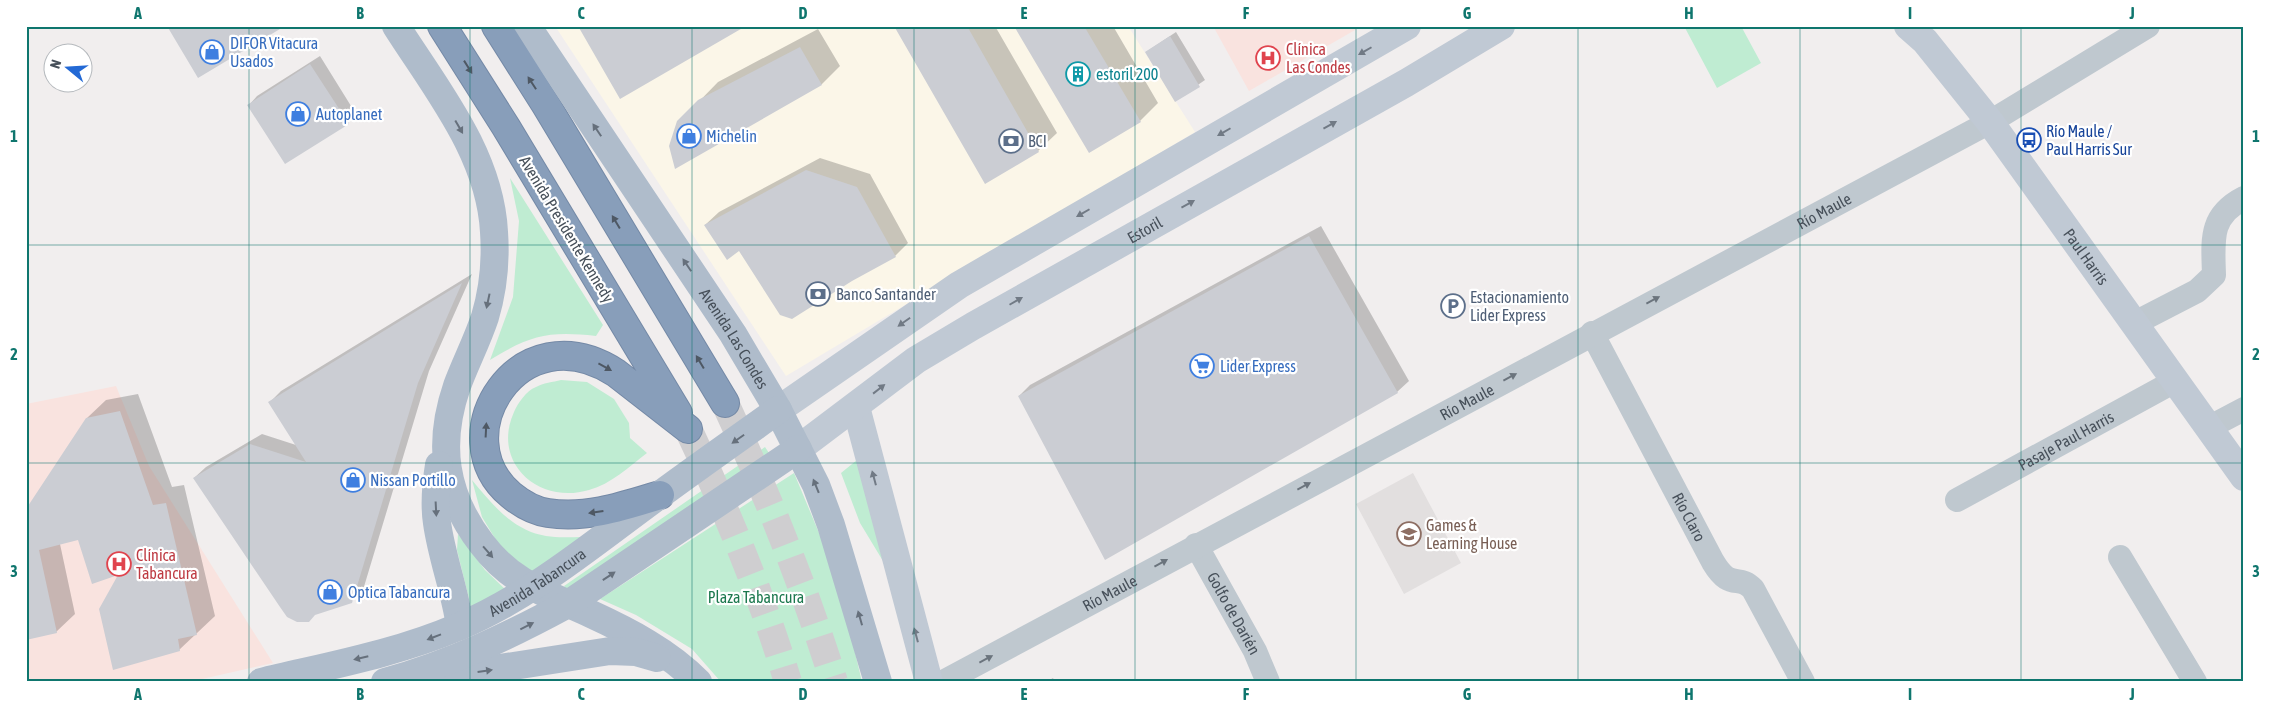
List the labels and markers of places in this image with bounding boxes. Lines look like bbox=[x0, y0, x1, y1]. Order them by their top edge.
place label: DIFOR Vitacura Usados bbox=[230, 34, 318, 70]
shop icon: DIFOR Vitacura Usados bbox=[199, 39, 225, 65]
place label: Clínica Las Condes bbox=[1286, 40, 1351, 76]
hospital icon: Clínica Las Condes bbox=[1255, 45, 1281, 71]
building icon: estoril 200 bbox=[1065, 61, 1091, 87]
place label: estoril 200 bbox=[1096, 65, 1158, 83]
shop icon: Autoplanet bbox=[285, 101, 311, 127]
place label: Autoplanet bbox=[316, 105, 383, 124]
place label: Río Maule / Paul Harris Sur bbox=[2046, 122, 2132, 158]
shop icon: Michelin bbox=[676, 123, 702, 149]
place label: Michelin bbox=[706, 127, 757, 145]
bus stop icon: Río Maule / Paul Harris Sur bbox=[2016, 127, 2042, 153]
bank icon: BCI bbox=[998, 128, 1024, 154]
place label: BCI bbox=[1028, 132, 1047, 150]
bank icon: Banco Santander bbox=[805, 281, 831, 307]
place label: Banco Santander bbox=[836, 285, 936, 303]
place label: Estacionamiento Lider Express bbox=[1470, 288, 1569, 325]
parking icon: Estacionamiento Lider Express bbox=[1440, 293, 1466, 319]
supermarket icon: Lider Express bbox=[1189, 353, 1215, 379]
place label: Lider Express bbox=[1220, 357, 1296, 376]
shop icon: Nissan Portillo bbox=[340, 467, 366, 493]
place label: Nissan Portillo bbox=[370, 471, 456, 489]
place label: Games & Learning House bbox=[1426, 516, 1517, 553]
school or university icon: Games & Learning House bbox=[1396, 521, 1422, 547]
place label: Clínica Tabancura bbox=[136, 546, 198, 582]
hospital icon: Clínica Tabancura bbox=[106, 551, 132, 577]
shop icon: Optica Tabancura bbox=[317, 579, 343, 605]
place label: Optica Tabancura bbox=[348, 583, 450, 602]

